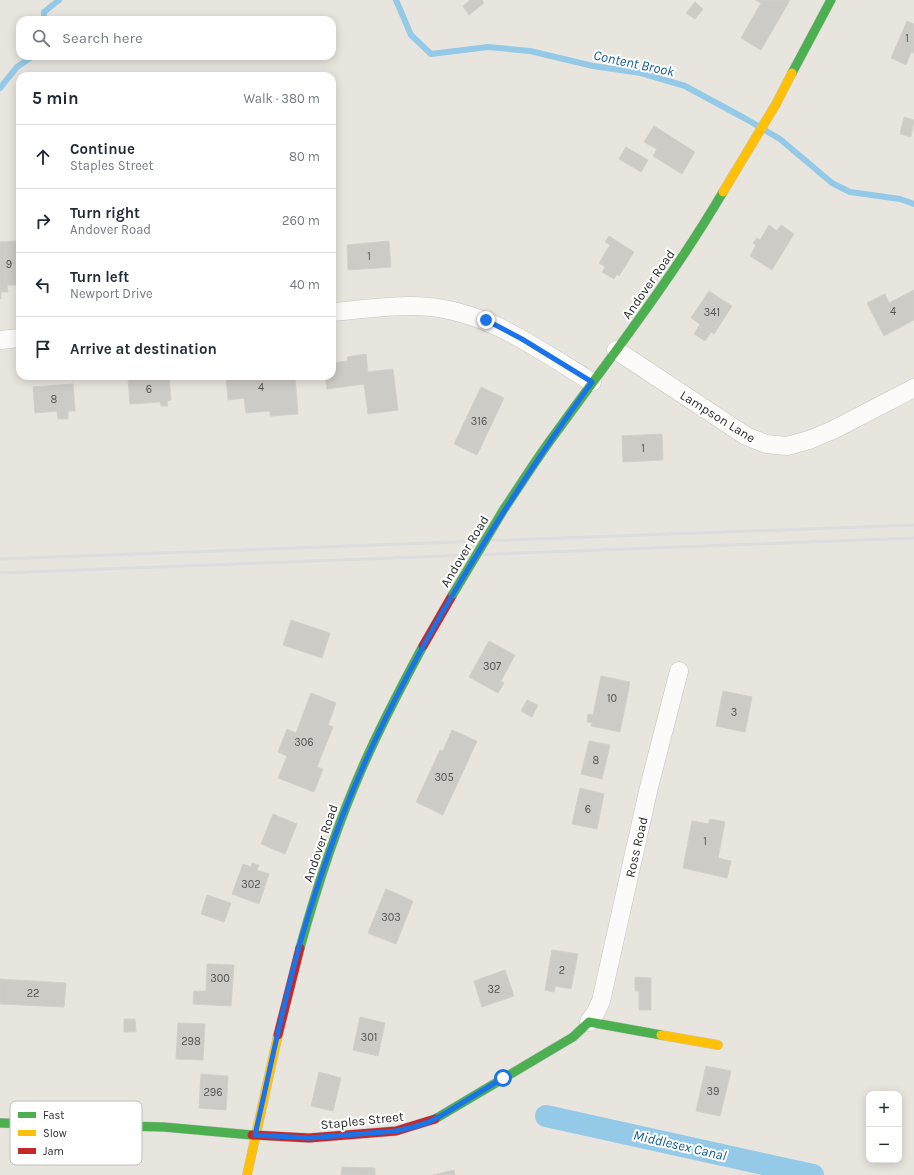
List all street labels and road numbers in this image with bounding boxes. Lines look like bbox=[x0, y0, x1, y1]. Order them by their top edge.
street label: Andover Road bbox=[619, 247, 678, 322]
street label: Lampson Lane bbox=[677, 387, 758, 446]
street label: Andover Road bbox=[437, 513, 492, 590]
street label: Andover Road bbox=[300, 802, 341, 884]
street label: Ross Road bbox=[622, 815, 651, 879]
street label: Staples Street bbox=[320, 1109, 404, 1132]

